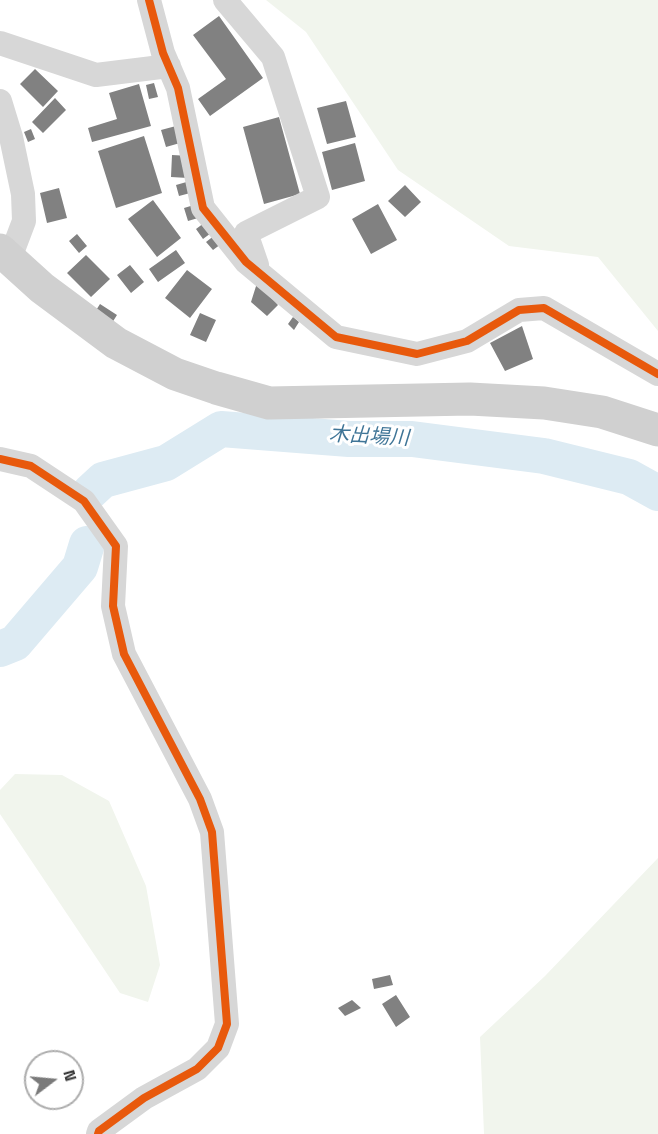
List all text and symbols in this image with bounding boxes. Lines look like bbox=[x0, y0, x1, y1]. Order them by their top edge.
water label: 木出場川 bbox=[328, 423, 410, 451]
north arrow bbox=[24, 1050, 84, 1110]
text: N bbox=[58, 1067, 81, 1083]

